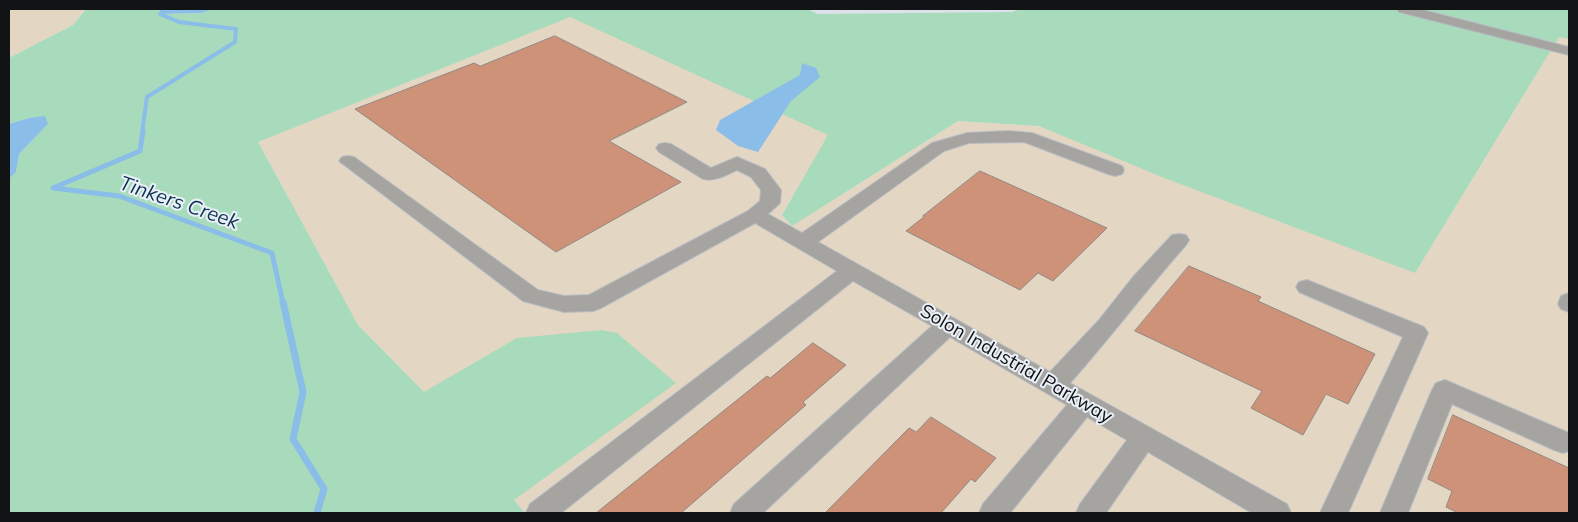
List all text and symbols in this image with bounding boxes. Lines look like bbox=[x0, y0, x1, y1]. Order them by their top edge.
water label: Tinkers Creek bbox=[116, 171, 242, 235]
street label: Solon Industrial Parkway bbox=[916, 300, 1116, 428]

